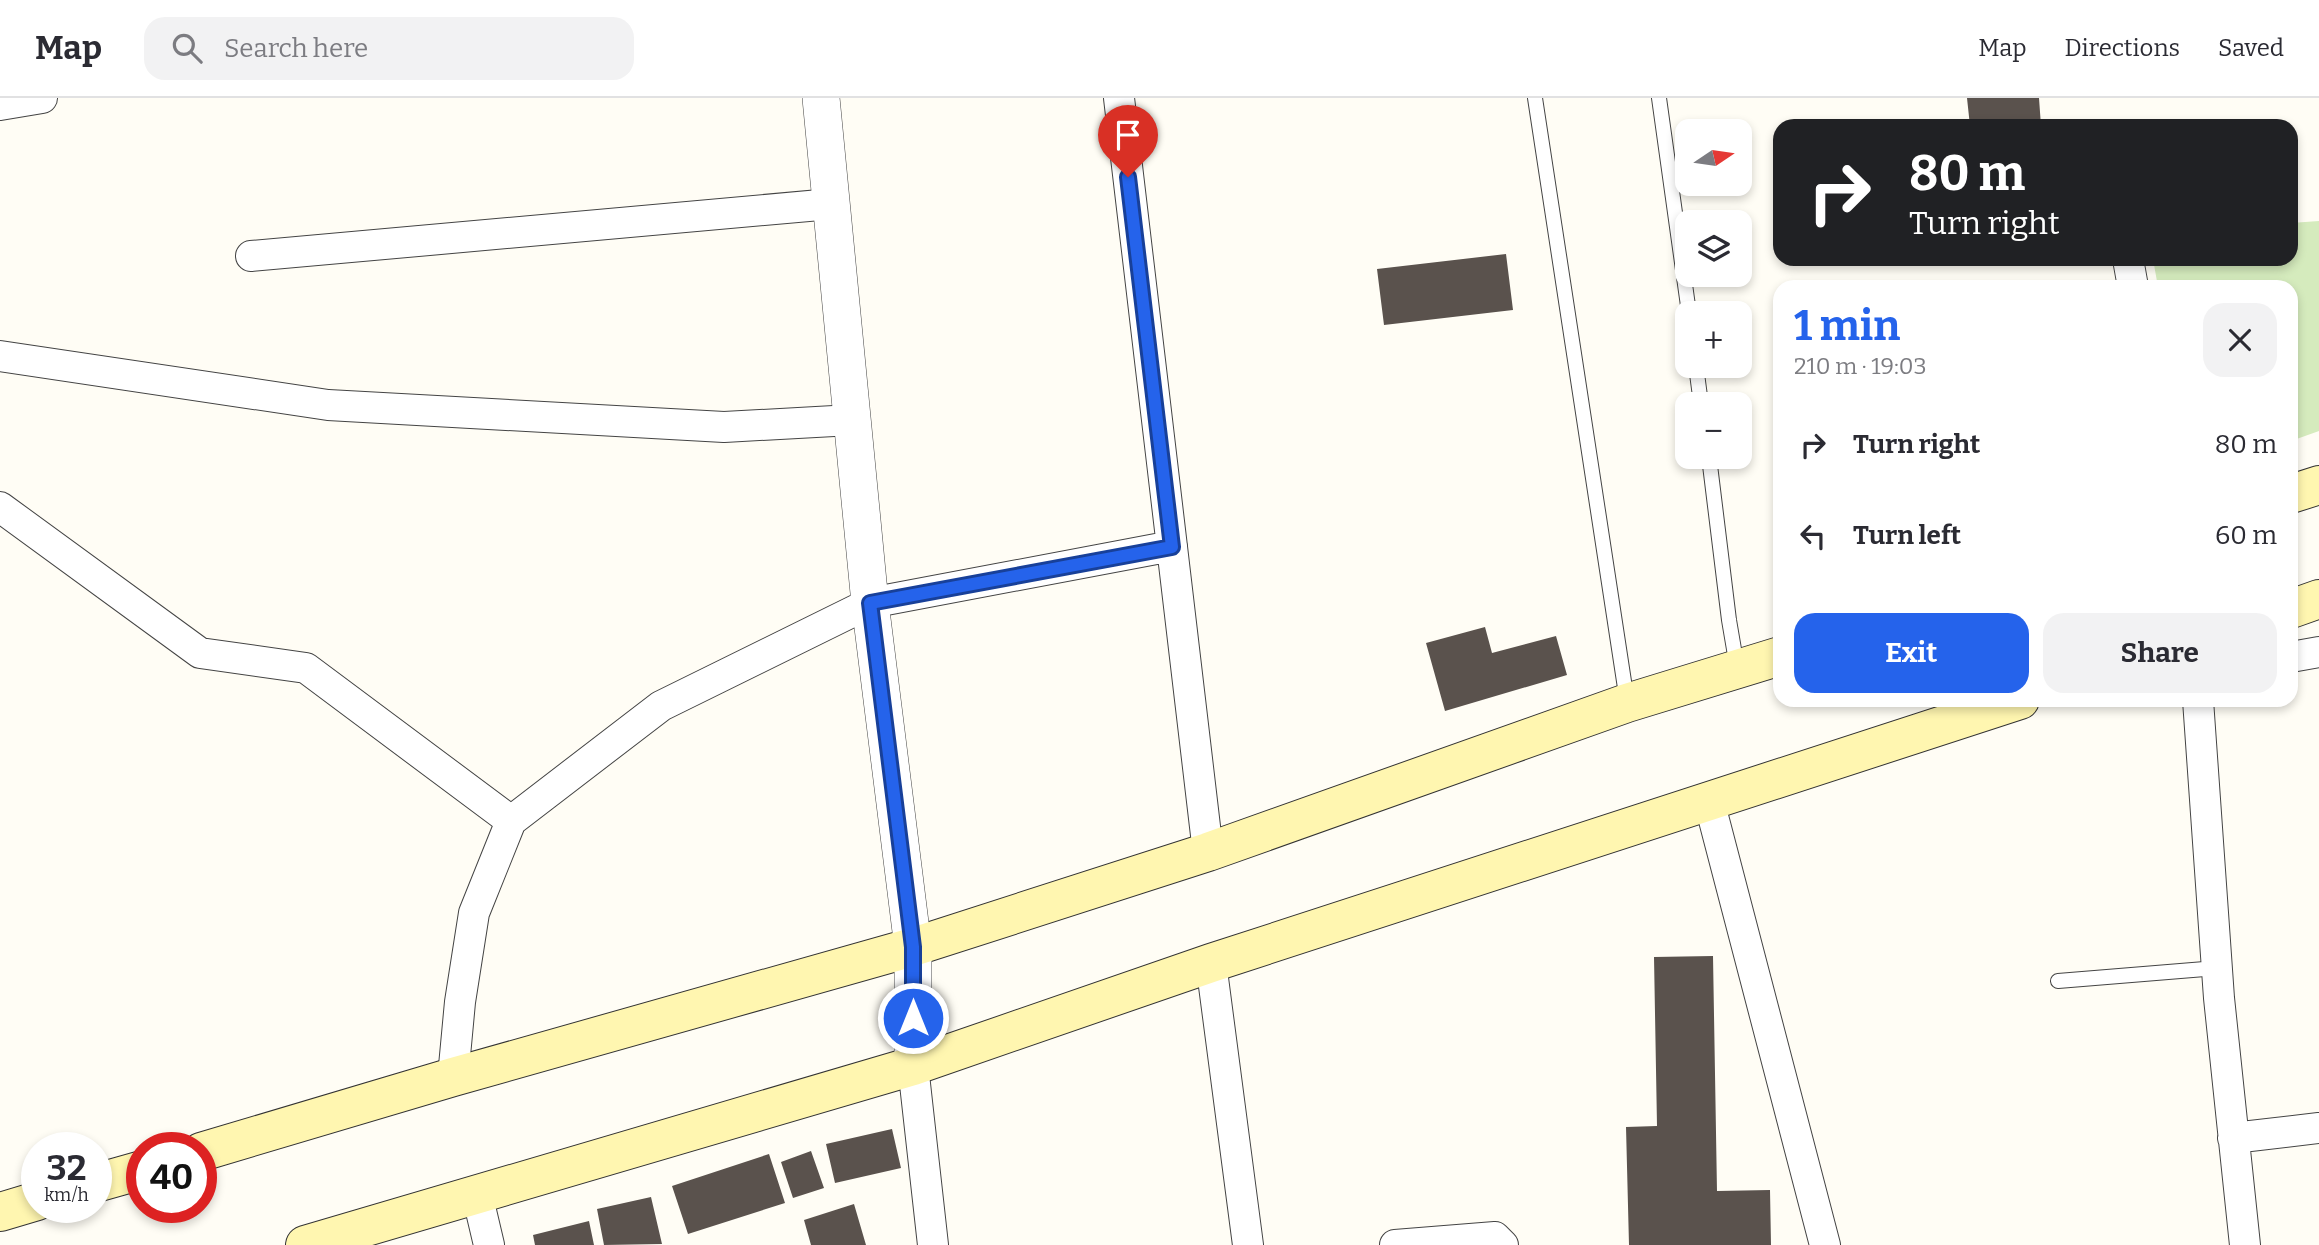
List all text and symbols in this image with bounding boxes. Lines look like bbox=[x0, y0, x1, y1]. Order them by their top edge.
search box bbox=[144, 17, 634, 80]
text: Map bbox=[35, 28, 102, 68]
icon: search bbox=[168, 29, 206, 67]
text: Search here bbox=[224, 33, 368, 64]
text: Map bbox=[1978, 34, 2027, 62]
text: Directions bbox=[2065, 34, 2180, 62]
text: Saved bbox=[2218, 34, 2284, 62]
pin bbox=[1098, 105, 1158, 177]
icon: arrive bbox=[1109, 116, 1147, 154]
north arrow bbox=[1675, 119, 1752, 196]
map controls bbox=[1675, 119, 1752, 469]
text: 80 m bbox=[1909, 144, 2025, 203]
icon: right bbox=[1794, 147, 1885, 238]
text: Turn right bbox=[1909, 204, 2060, 242]
button: layers bbox=[1675, 210, 1752, 287]
button: + bbox=[1675, 301, 1752, 378]
text: 1 min bbox=[1794, 301, 1900, 351]
button: close bbox=[2203, 303, 2277, 377]
text: 210 m · 19:03 bbox=[1794, 352, 1927, 380]
button: − bbox=[1675, 392, 1752, 469]
icon: right bbox=[1794, 426, 1832, 464]
text: Turn right bbox=[1853, 429, 1980, 460]
text: 80 m bbox=[2215, 429, 2277, 460]
icon: left bbox=[1794, 517, 1832, 555]
text: Turn left bbox=[1853, 520, 1961, 551]
text: 60 m bbox=[2215, 520, 2277, 551]
button: Exit bbox=[1794, 613, 2029, 693]
button: Share bbox=[2043, 613, 2277, 693]
position arrow bbox=[876, 981, 950, 1055]
speed limit sign: 40 bbox=[126, 1132, 217, 1223]
text: 32 bbox=[47, 1147, 86, 1189]
text: km/h bbox=[44, 1184, 89, 1206]

